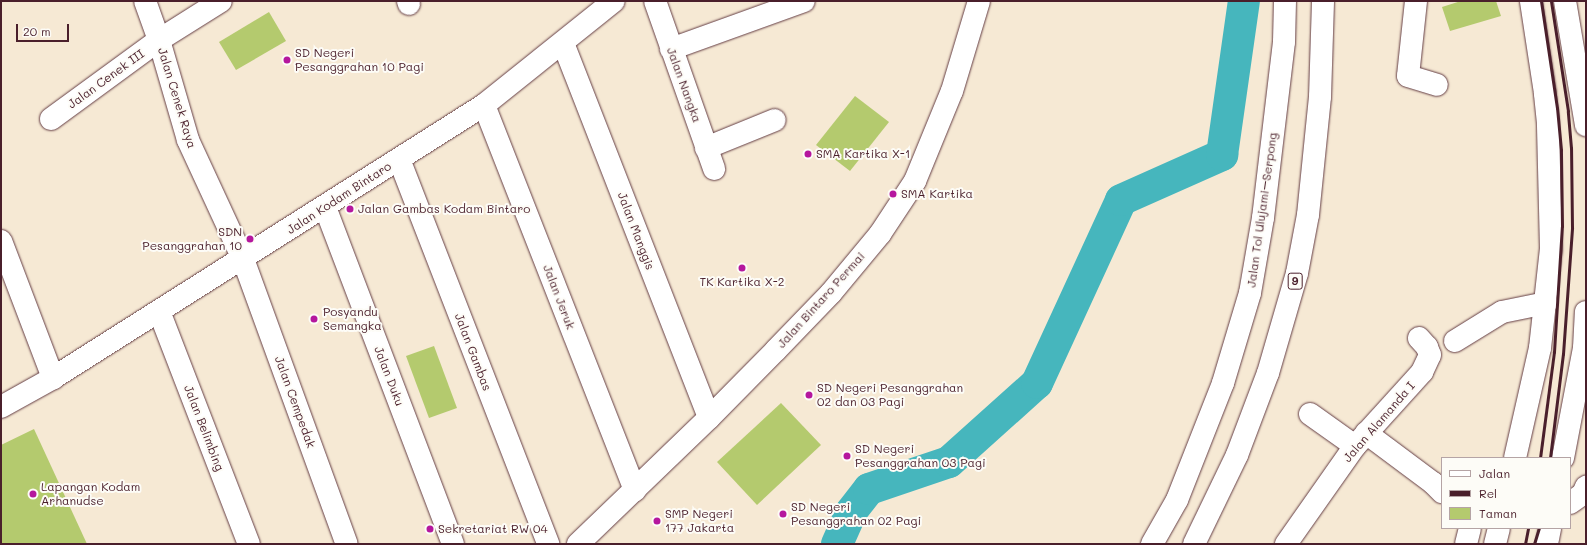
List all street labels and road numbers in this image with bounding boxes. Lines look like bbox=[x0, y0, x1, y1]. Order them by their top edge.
street label: Jalan Cenek III bbox=[65, 46, 147, 112]
street label: Jalan Cenek Raya bbox=[155, 46, 199, 150]
street label: Jalan Nangka bbox=[664, 46, 704, 124]
street label: Jalan Tol Ulujami–Serpong bbox=[1244, 132, 1280, 288]
street label: Jalan Kodam Bintaro bbox=[284, 159, 394, 237]
street label: Jalan Manggis bbox=[615, 190, 657, 272]
street label: Jalan Bintaro Permai bbox=[774, 249, 868, 351]
street label: Jalan Jeruk bbox=[540, 263, 578, 331]
road number: 9 bbox=[1287, 272, 1303, 290]
street label: Jalan Gambas bbox=[452, 311, 494, 393]
street label: Jalan Duku bbox=[371, 344, 407, 408]
street label: Jalan Cempedak bbox=[272, 354, 318, 450]
street label: Jalan Alamanda I bbox=[1340, 379, 1418, 465]
street label: Jalan Belimbing bbox=[181, 383, 227, 473]

